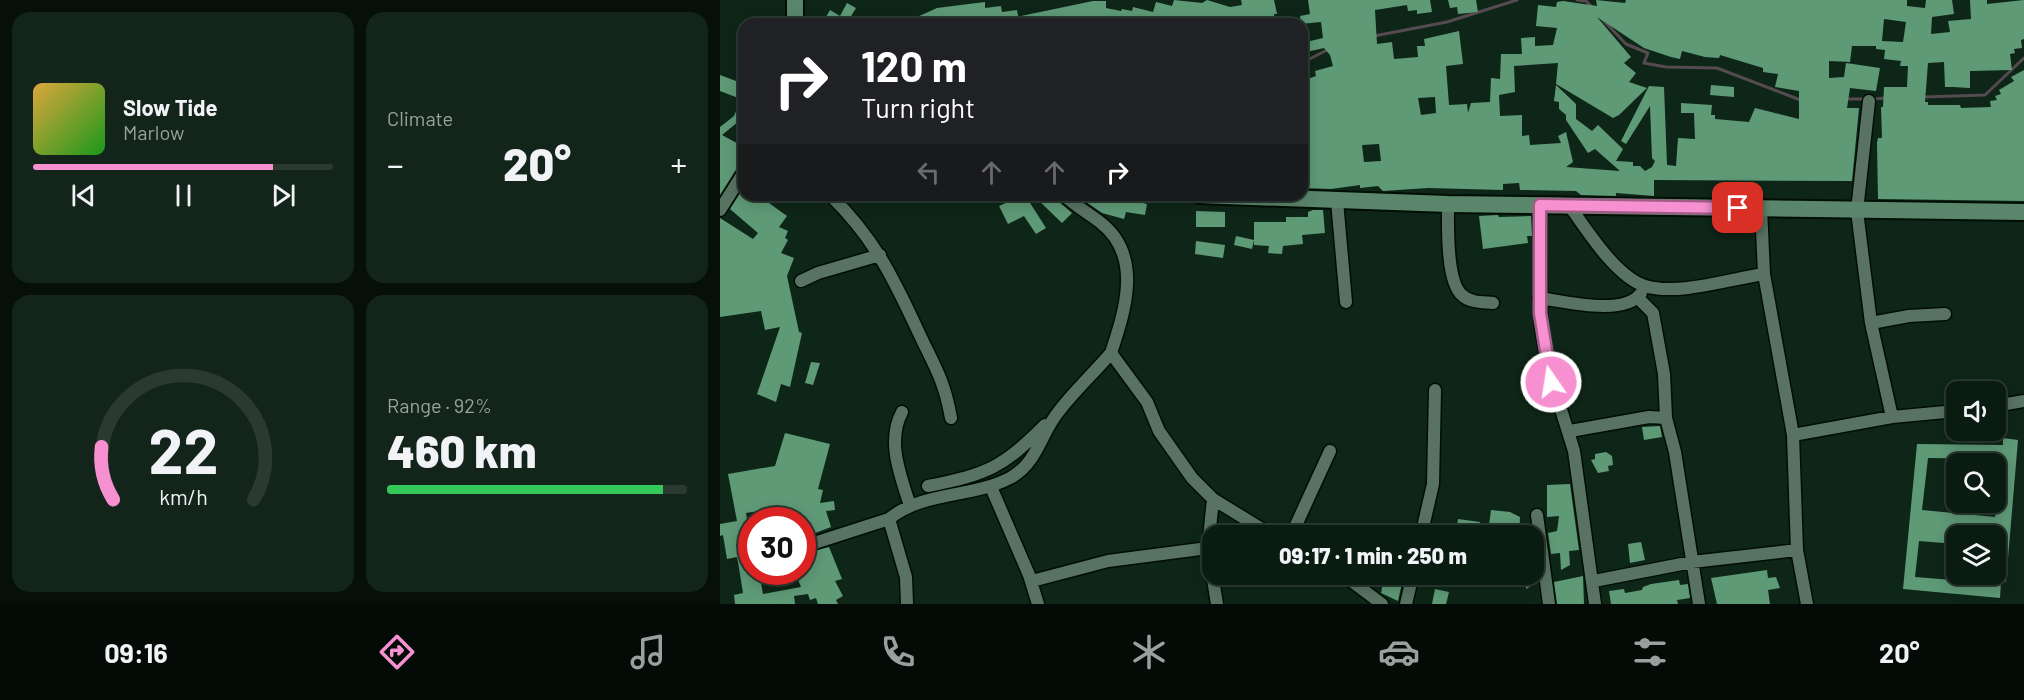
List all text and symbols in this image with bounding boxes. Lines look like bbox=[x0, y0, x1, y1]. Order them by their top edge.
text: 120 m bbox=[861, 40, 967, 90]
icon: right bbox=[762, 42, 840, 120]
text: Turn right bbox=[861, 91, 975, 123]
text: Slow Tide bbox=[123, 94, 218, 120]
text: Climate bbox=[387, 106, 453, 130]
text: Marlow bbox=[123, 120, 184, 144]
text: 20° bbox=[503, 136, 571, 190]
text: − bbox=[387, 144, 404, 184]
text: + bbox=[671, 144, 687, 184]
icon: left bbox=[912, 156, 945, 189]
icon: ahead bbox=[975, 156, 1008, 189]
icon: ahead bbox=[1038, 156, 1071, 189]
icon: right bbox=[1101, 156, 1134, 189]
icon: previous bbox=[67, 179, 100, 212]
icon: pause bbox=[167, 179, 200, 212]
icon: next bbox=[267, 179, 300, 212]
pin bbox=[1712, 182, 1763, 233]
icon: arrive bbox=[1721, 191, 1754, 224]
position arrow bbox=[1519, 350, 1583, 414]
map controls bbox=[1946, 381, 2006, 585]
button: sound bbox=[1946, 381, 2006, 441]
text: Range · 92% bbox=[387, 393, 492, 417]
text: 22 bbox=[148, 412, 218, 486]
text: 460 km bbox=[387, 423, 537, 477]
button: search bbox=[1946, 453, 2006, 513]
text: km/h bbox=[159, 485, 207, 510]
speed limit sign: 30 bbox=[738, 507, 816, 585]
button: layers bbox=[1946, 525, 2006, 585]
text: 09:17 · 1 min · 250 m bbox=[1279, 542, 1467, 568]
icon: directions bbox=[376, 631, 418, 673]
icon: music bbox=[627, 631, 669, 673]
icon: phone bbox=[877, 631, 919, 673]
icon: climate bbox=[1128, 631, 1170, 673]
icon: car bbox=[1378, 631, 1420, 673]
icon: filters bbox=[1629, 631, 1671, 673]
text: 09:16 bbox=[104, 636, 168, 668]
text: 20° bbox=[1879, 636, 1920, 668]

